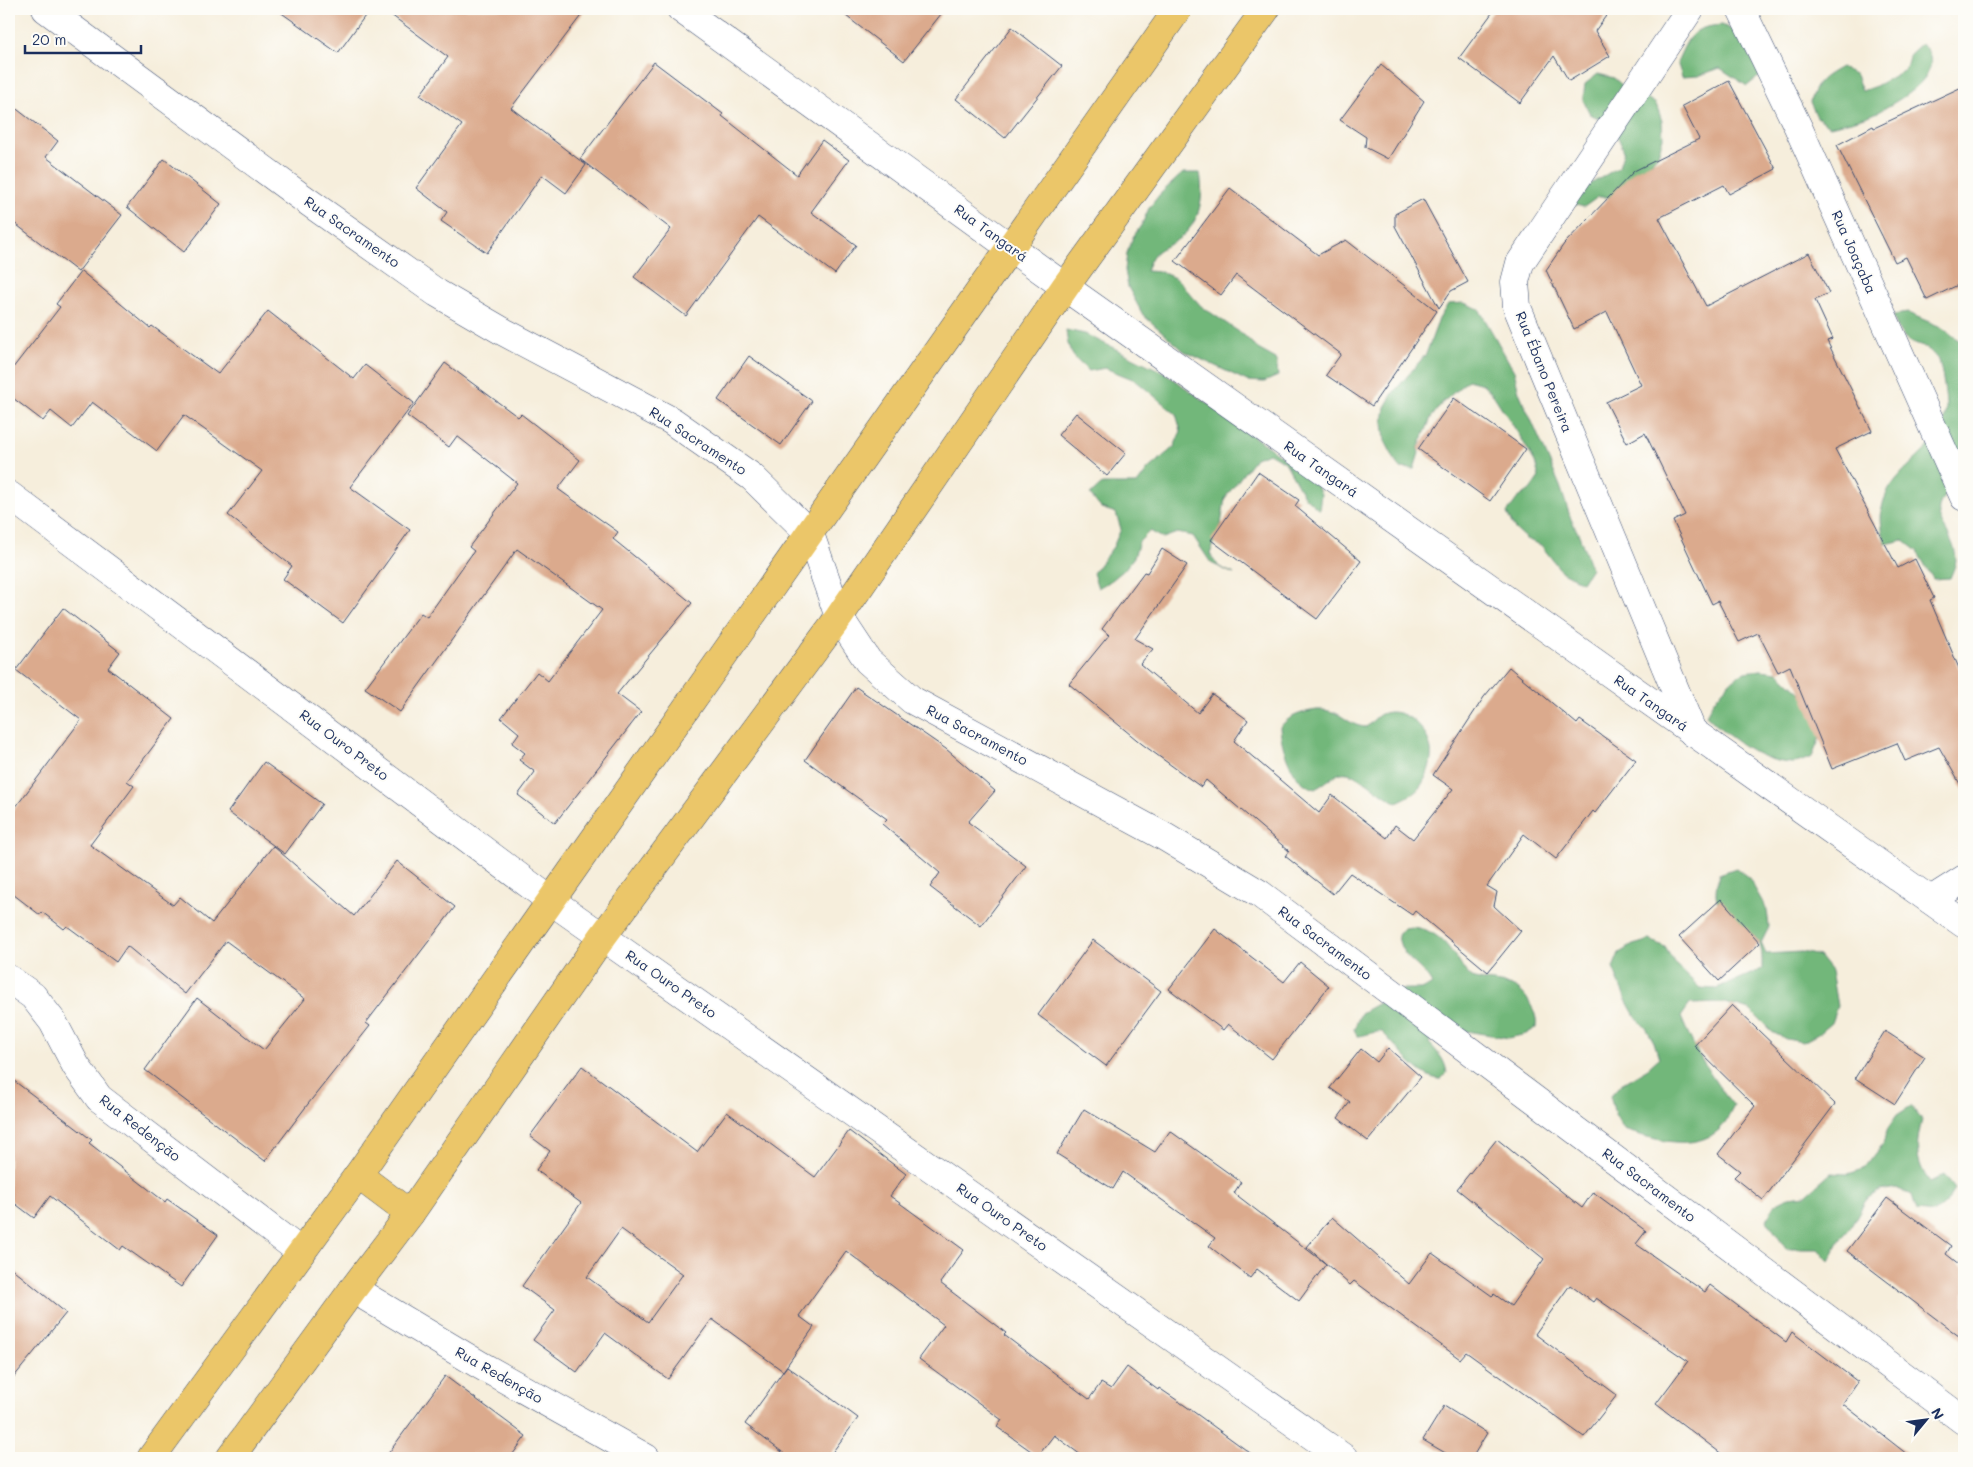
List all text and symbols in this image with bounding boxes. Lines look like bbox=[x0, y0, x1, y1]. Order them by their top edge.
scale bar bbox=[25, 22, 141, 54]
text: 20 m bbox=[32, 29, 66, 49]
street label: Rua Sacramento bbox=[301, 192, 404, 272]
street label: Rua Tangará bbox=[951, 199, 1032, 266]
street label: Rua Joaçaba bbox=[1828, 207, 1881, 296]
street label: Rua Ébano Pereira bbox=[1511, 308, 1577, 435]
street label: Rua Sacramento bbox=[646, 402, 751, 479]
street label: Rua Tangará bbox=[1280, 436, 1362, 501]
street label: Rua Tangará bbox=[1610, 670, 1692, 735]
street label: Rua Sacramento bbox=[923, 700, 1031, 769]
street label: Rua Ouro Preto bbox=[296, 705, 393, 784]
street label: Rua Sacramento bbox=[1275, 901, 1376, 984]
street label: Rua Ouro Preto bbox=[622, 945, 721, 1022]
street label: Rua Redenção bbox=[96, 1090, 185, 1165]
street label: Rua Sacramento bbox=[1599, 1143, 1700, 1226]
street label: Rua Ouro Preto bbox=[953, 1178, 1052, 1255]
street label: Rua Redenção bbox=[452, 1342, 546, 1407]
north arrow bbox=[1900, 1394, 1950, 1444]
text: N bbox=[1927, 1404, 1949, 1423]

